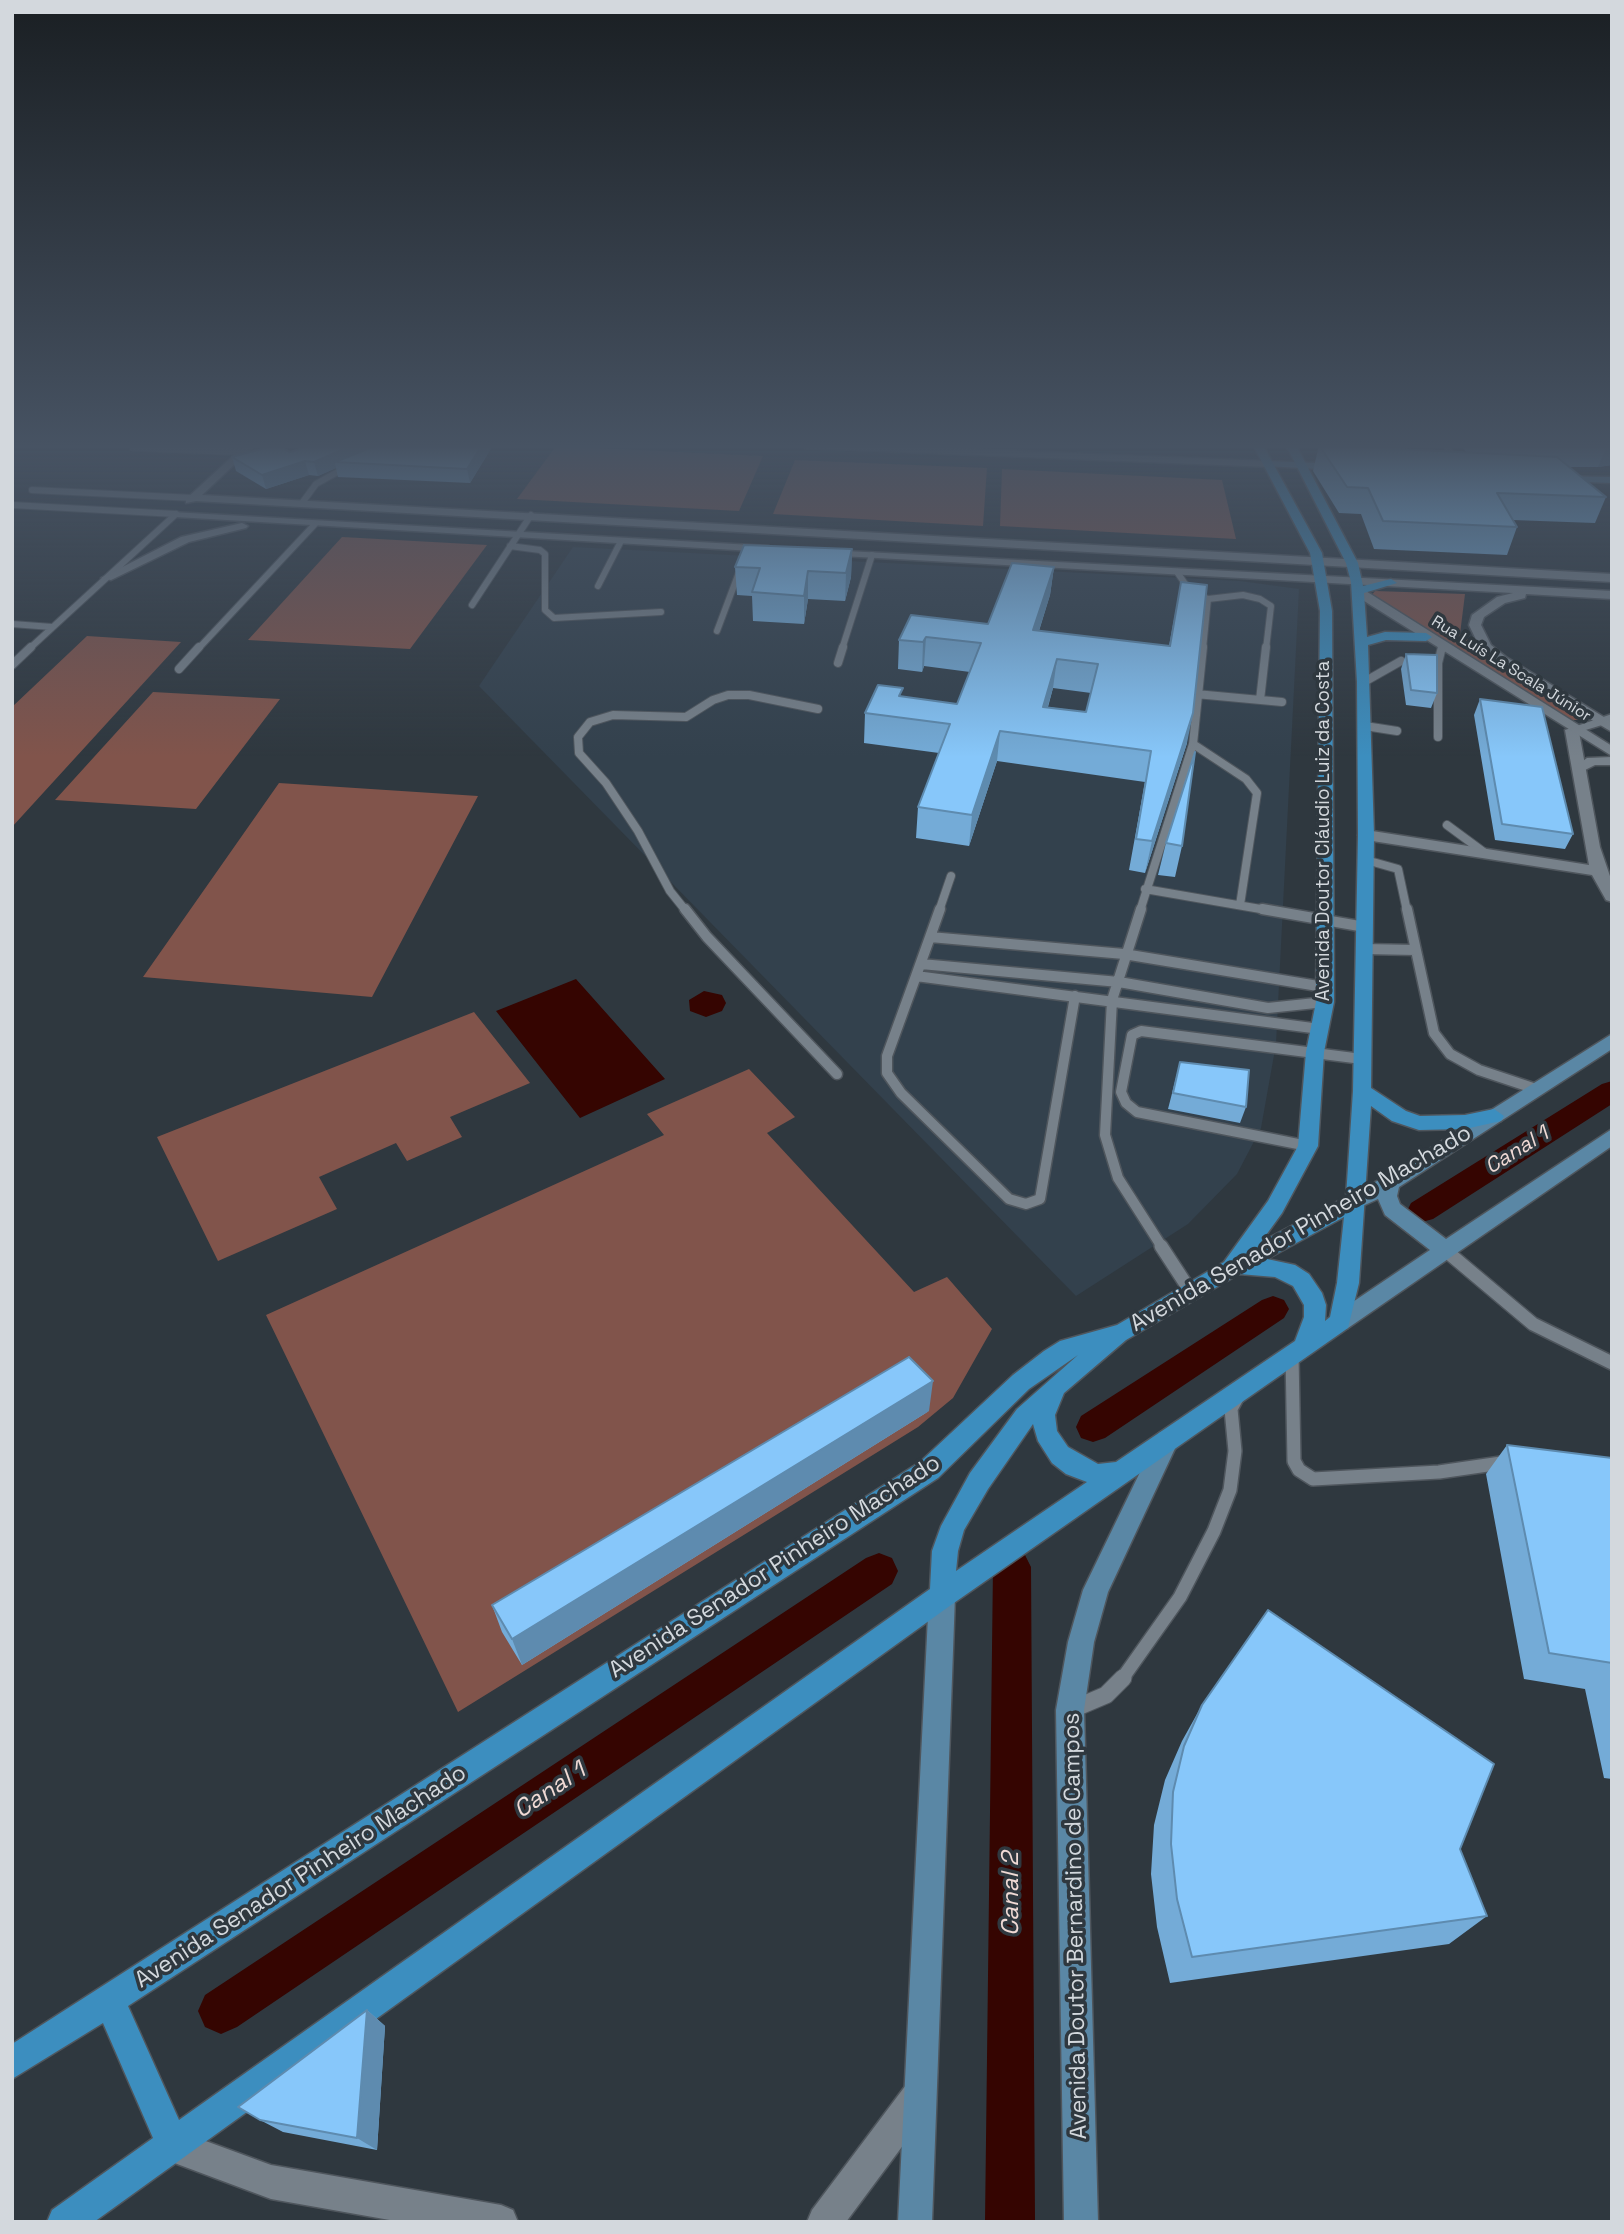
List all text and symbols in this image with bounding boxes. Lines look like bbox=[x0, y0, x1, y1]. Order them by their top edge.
street label: Rua Luís La Scala Júnior bbox=[1428, 612, 1594, 726]
street label: Avenida Doutor Cláudio Luiz da Costa bbox=[1313, 661, 1335, 1001]
street label: Avenida Senador Pinheiro Machado bbox=[1125, 1120, 1477, 1338]
water label: Canal 1 bbox=[1481, 1122, 1553, 1180]
street label: Avenida Senador Pinheiro Machado bbox=[604, 1449, 946, 1685]
street label: Avenida Doutor Bernardino de Campos bbox=[1058, 1712, 1094, 2140]
water label: Canal 1 bbox=[509, 1757, 591, 1825]
street label: Avenida Senador Pinheiro Machado bbox=[130, 1759, 472, 1995]
water label: Canal 2 bbox=[997, 1852, 1025, 1936]

